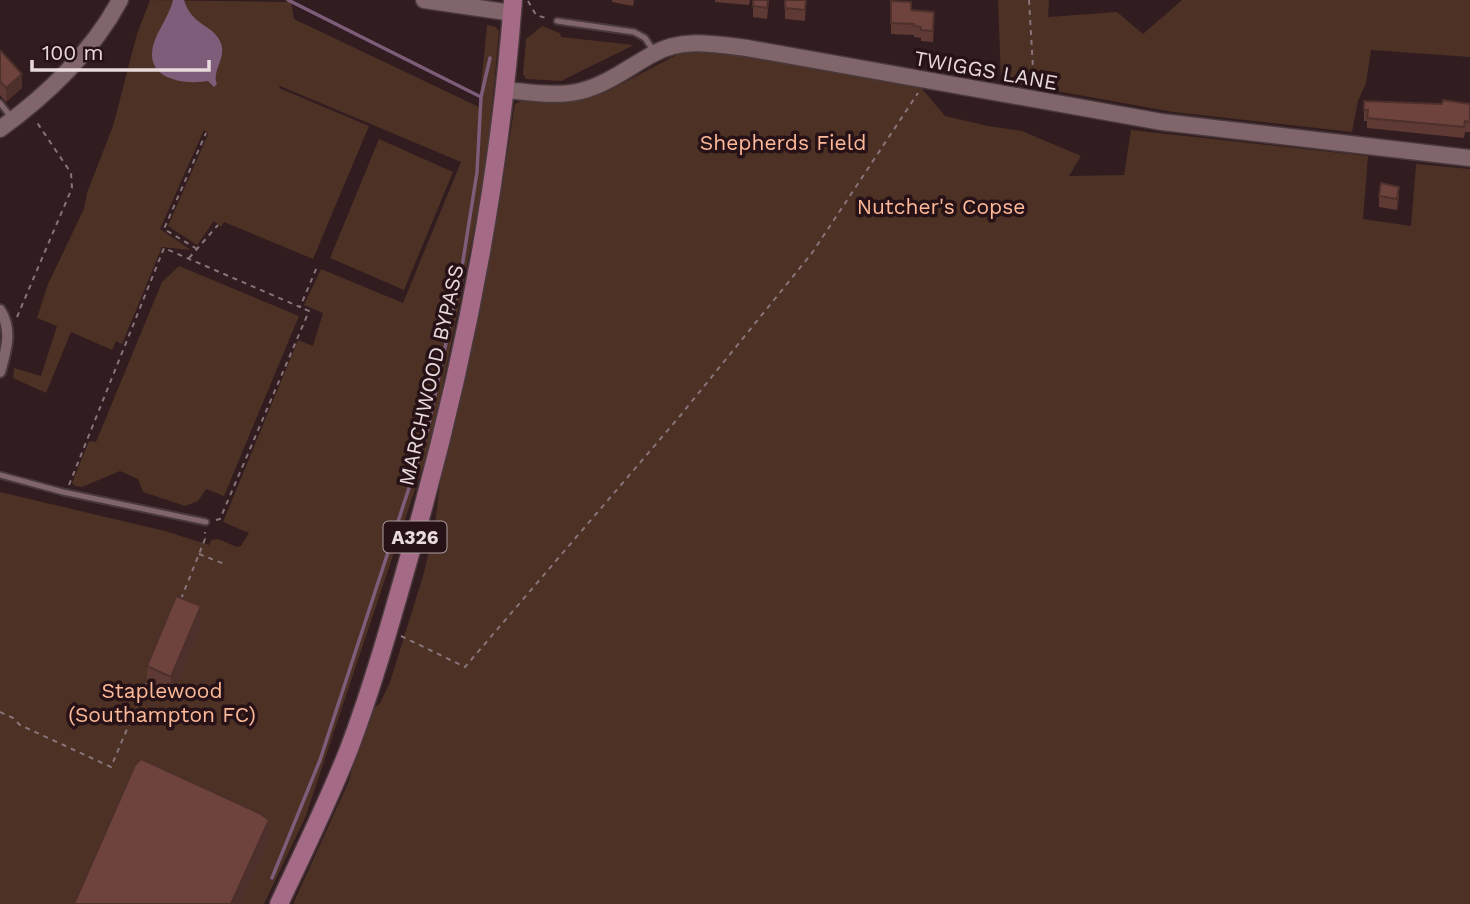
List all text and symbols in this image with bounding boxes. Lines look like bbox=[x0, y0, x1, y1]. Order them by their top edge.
scale bar bbox=[32, 28, 208, 72]
text: 100 m bbox=[42, 40, 104, 65]
street label: TWIGGS LANE bbox=[912, 45, 1060, 95]
park label: Shepherds Field bbox=[700, 130, 866, 155]
park label: Nutcher's Copse bbox=[857, 194, 1025, 219]
street label: MARCHWOOD BYPASS bbox=[393, 262, 469, 488]
road number: A326 bbox=[384, 522, 446, 552]
park label: Staplewood (Southampton FC) bbox=[68, 678, 256, 727]

